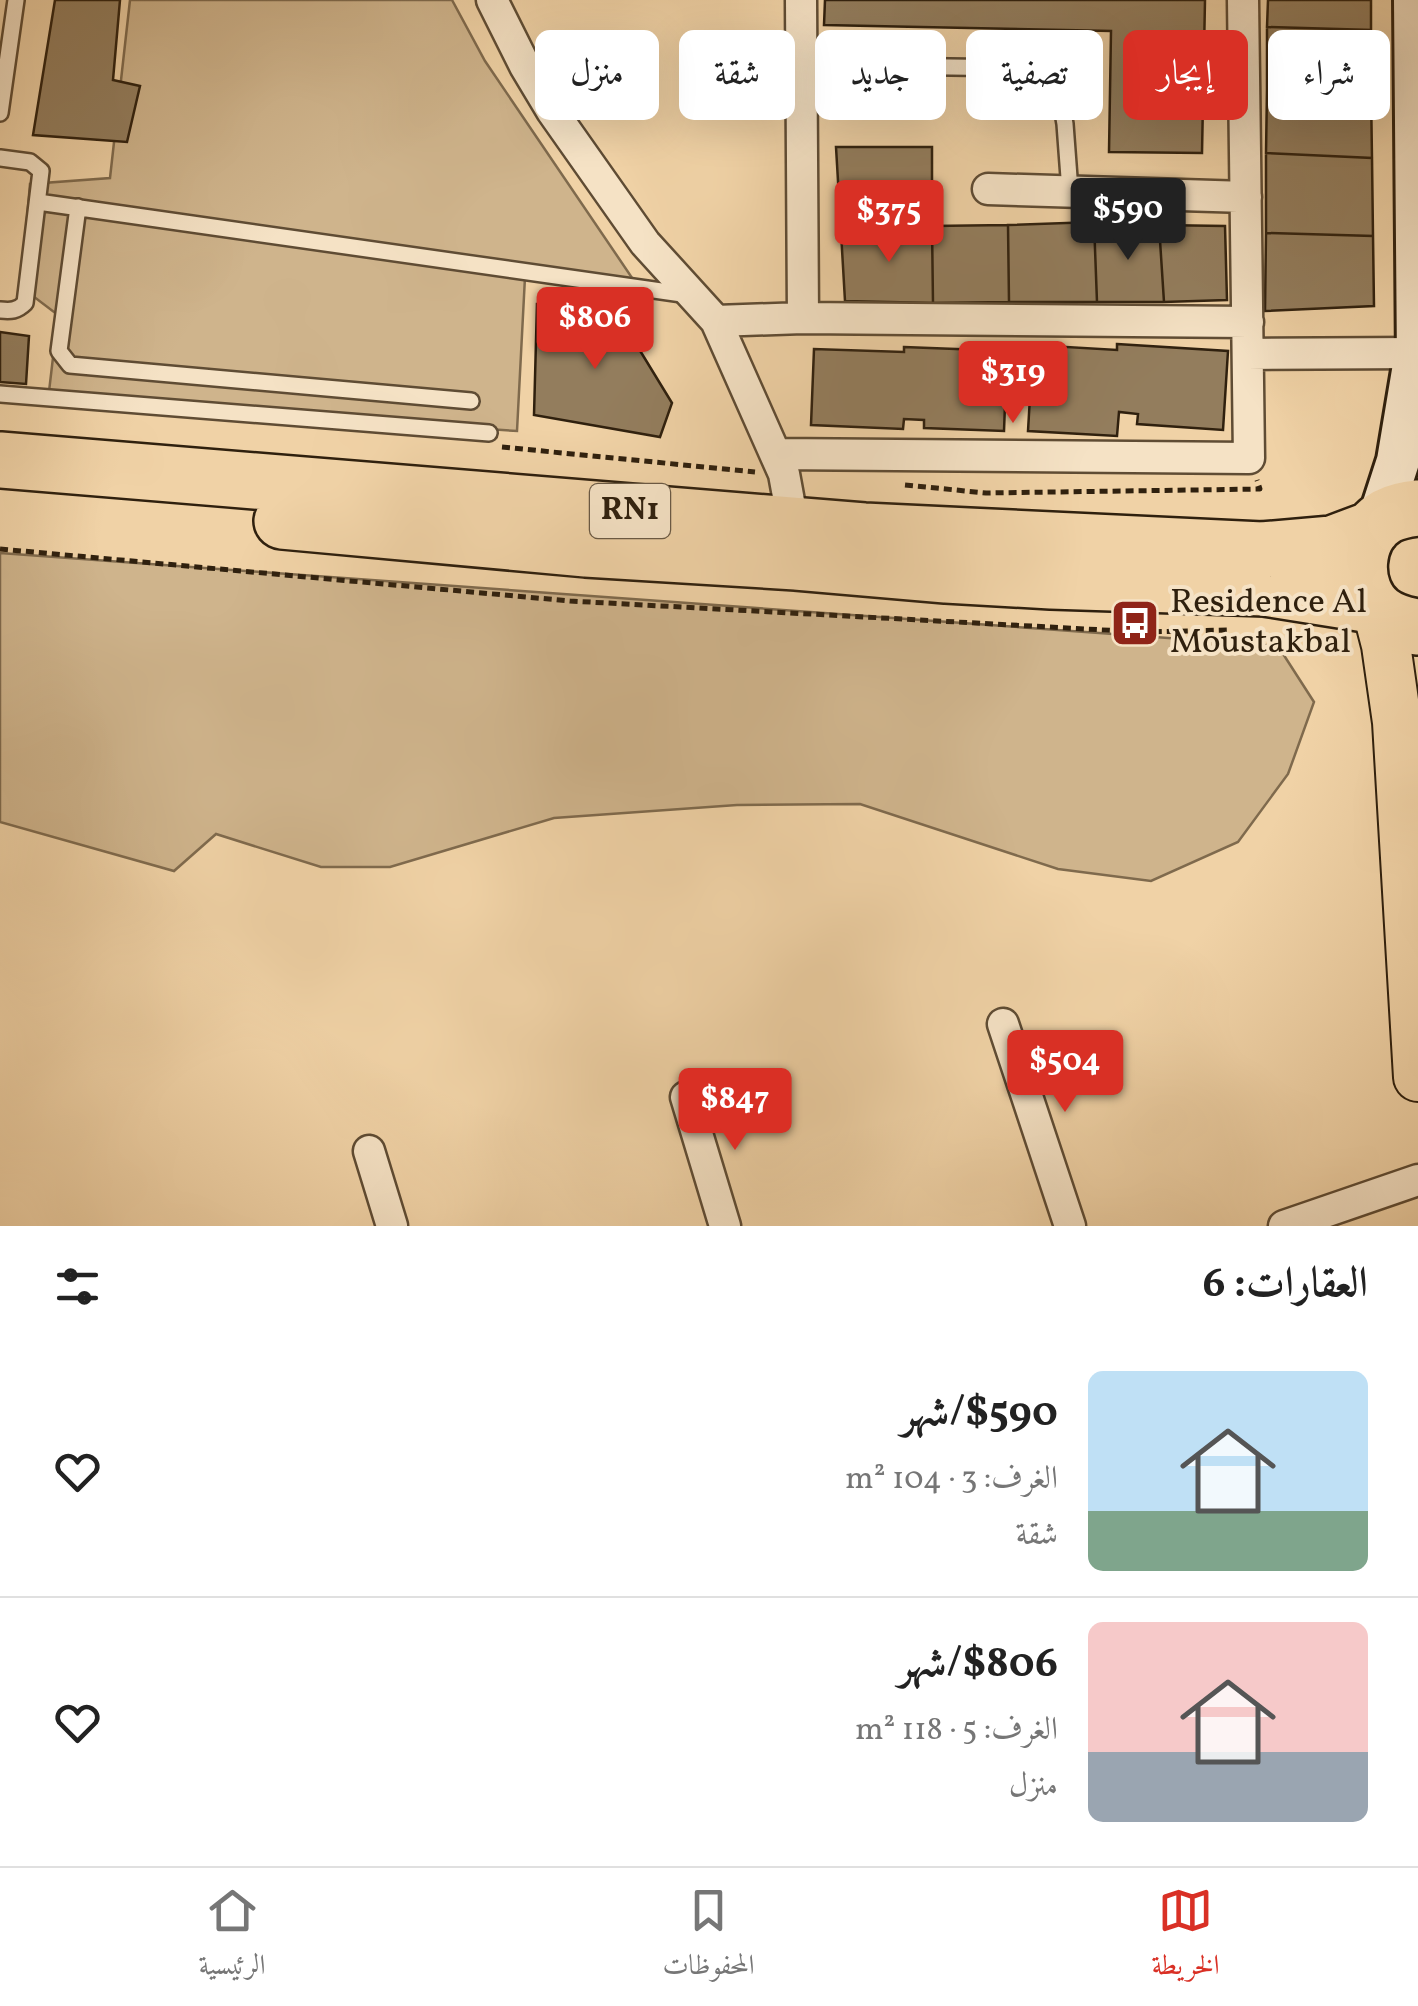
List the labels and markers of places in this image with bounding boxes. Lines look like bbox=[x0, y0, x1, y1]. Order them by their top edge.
pin: $590 bbox=[1069, 178, 1187, 263]
pin: $375 bbox=[830, 180, 948, 265]
pin: $806 bbox=[536, 287, 654, 372]
pin: $319 bbox=[954, 341, 1072, 426]
place label: Residence Al Moustakbal bbox=[1170, 579, 1367, 667]
bus stop icon: Residence Al Moustakbal bbox=[1109, 597, 1161, 649]
pin: $504 bbox=[1006, 1030, 1124, 1115]
pin: $847 bbox=[676, 1068, 794, 1153]

